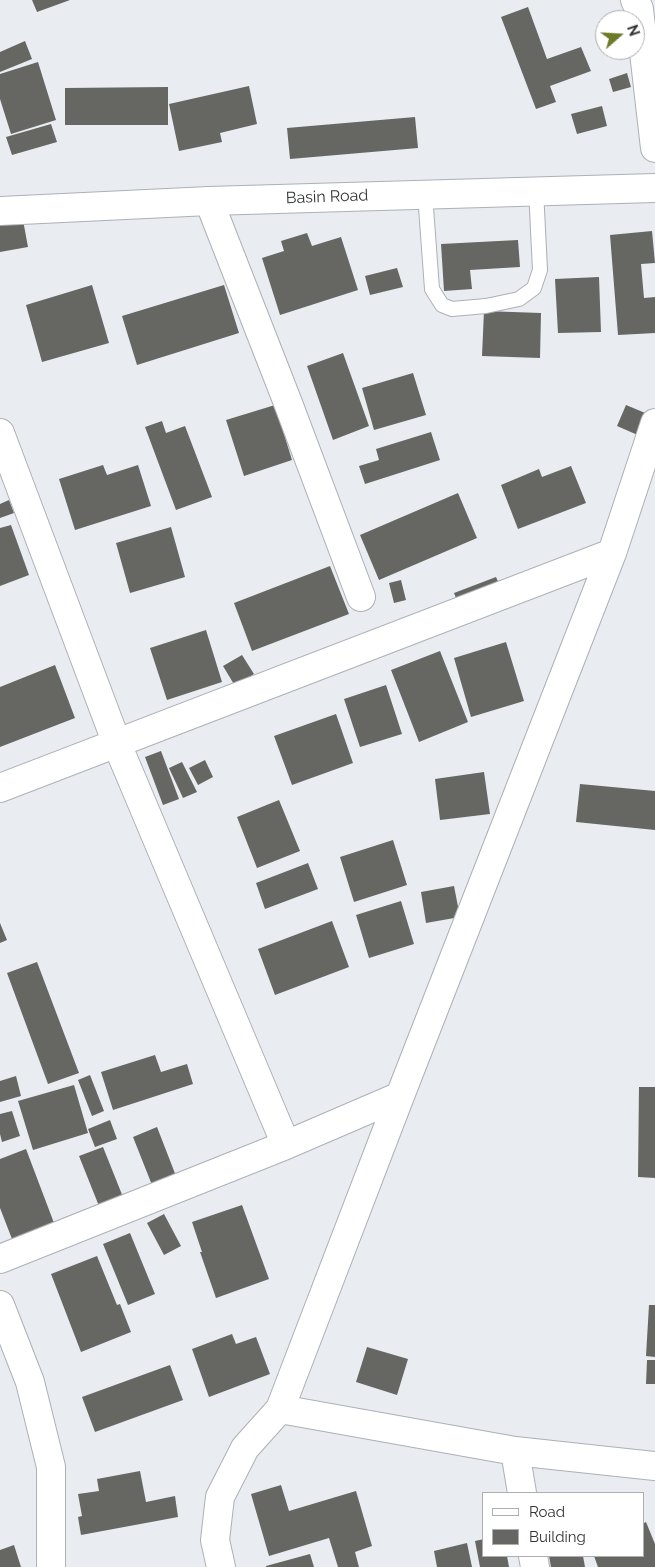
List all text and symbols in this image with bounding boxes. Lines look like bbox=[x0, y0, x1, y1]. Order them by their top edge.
north arrow bbox=[595, 10, 645, 60]
text: N bbox=[624, 23, 643, 38]
street label: Basin Road bbox=[286, 186, 368, 208]
legend bbox=[482, 1492, 645, 1557]
text: Road bbox=[529, 1503, 565, 1521]
text: Building bbox=[529, 1528, 586, 1546]

